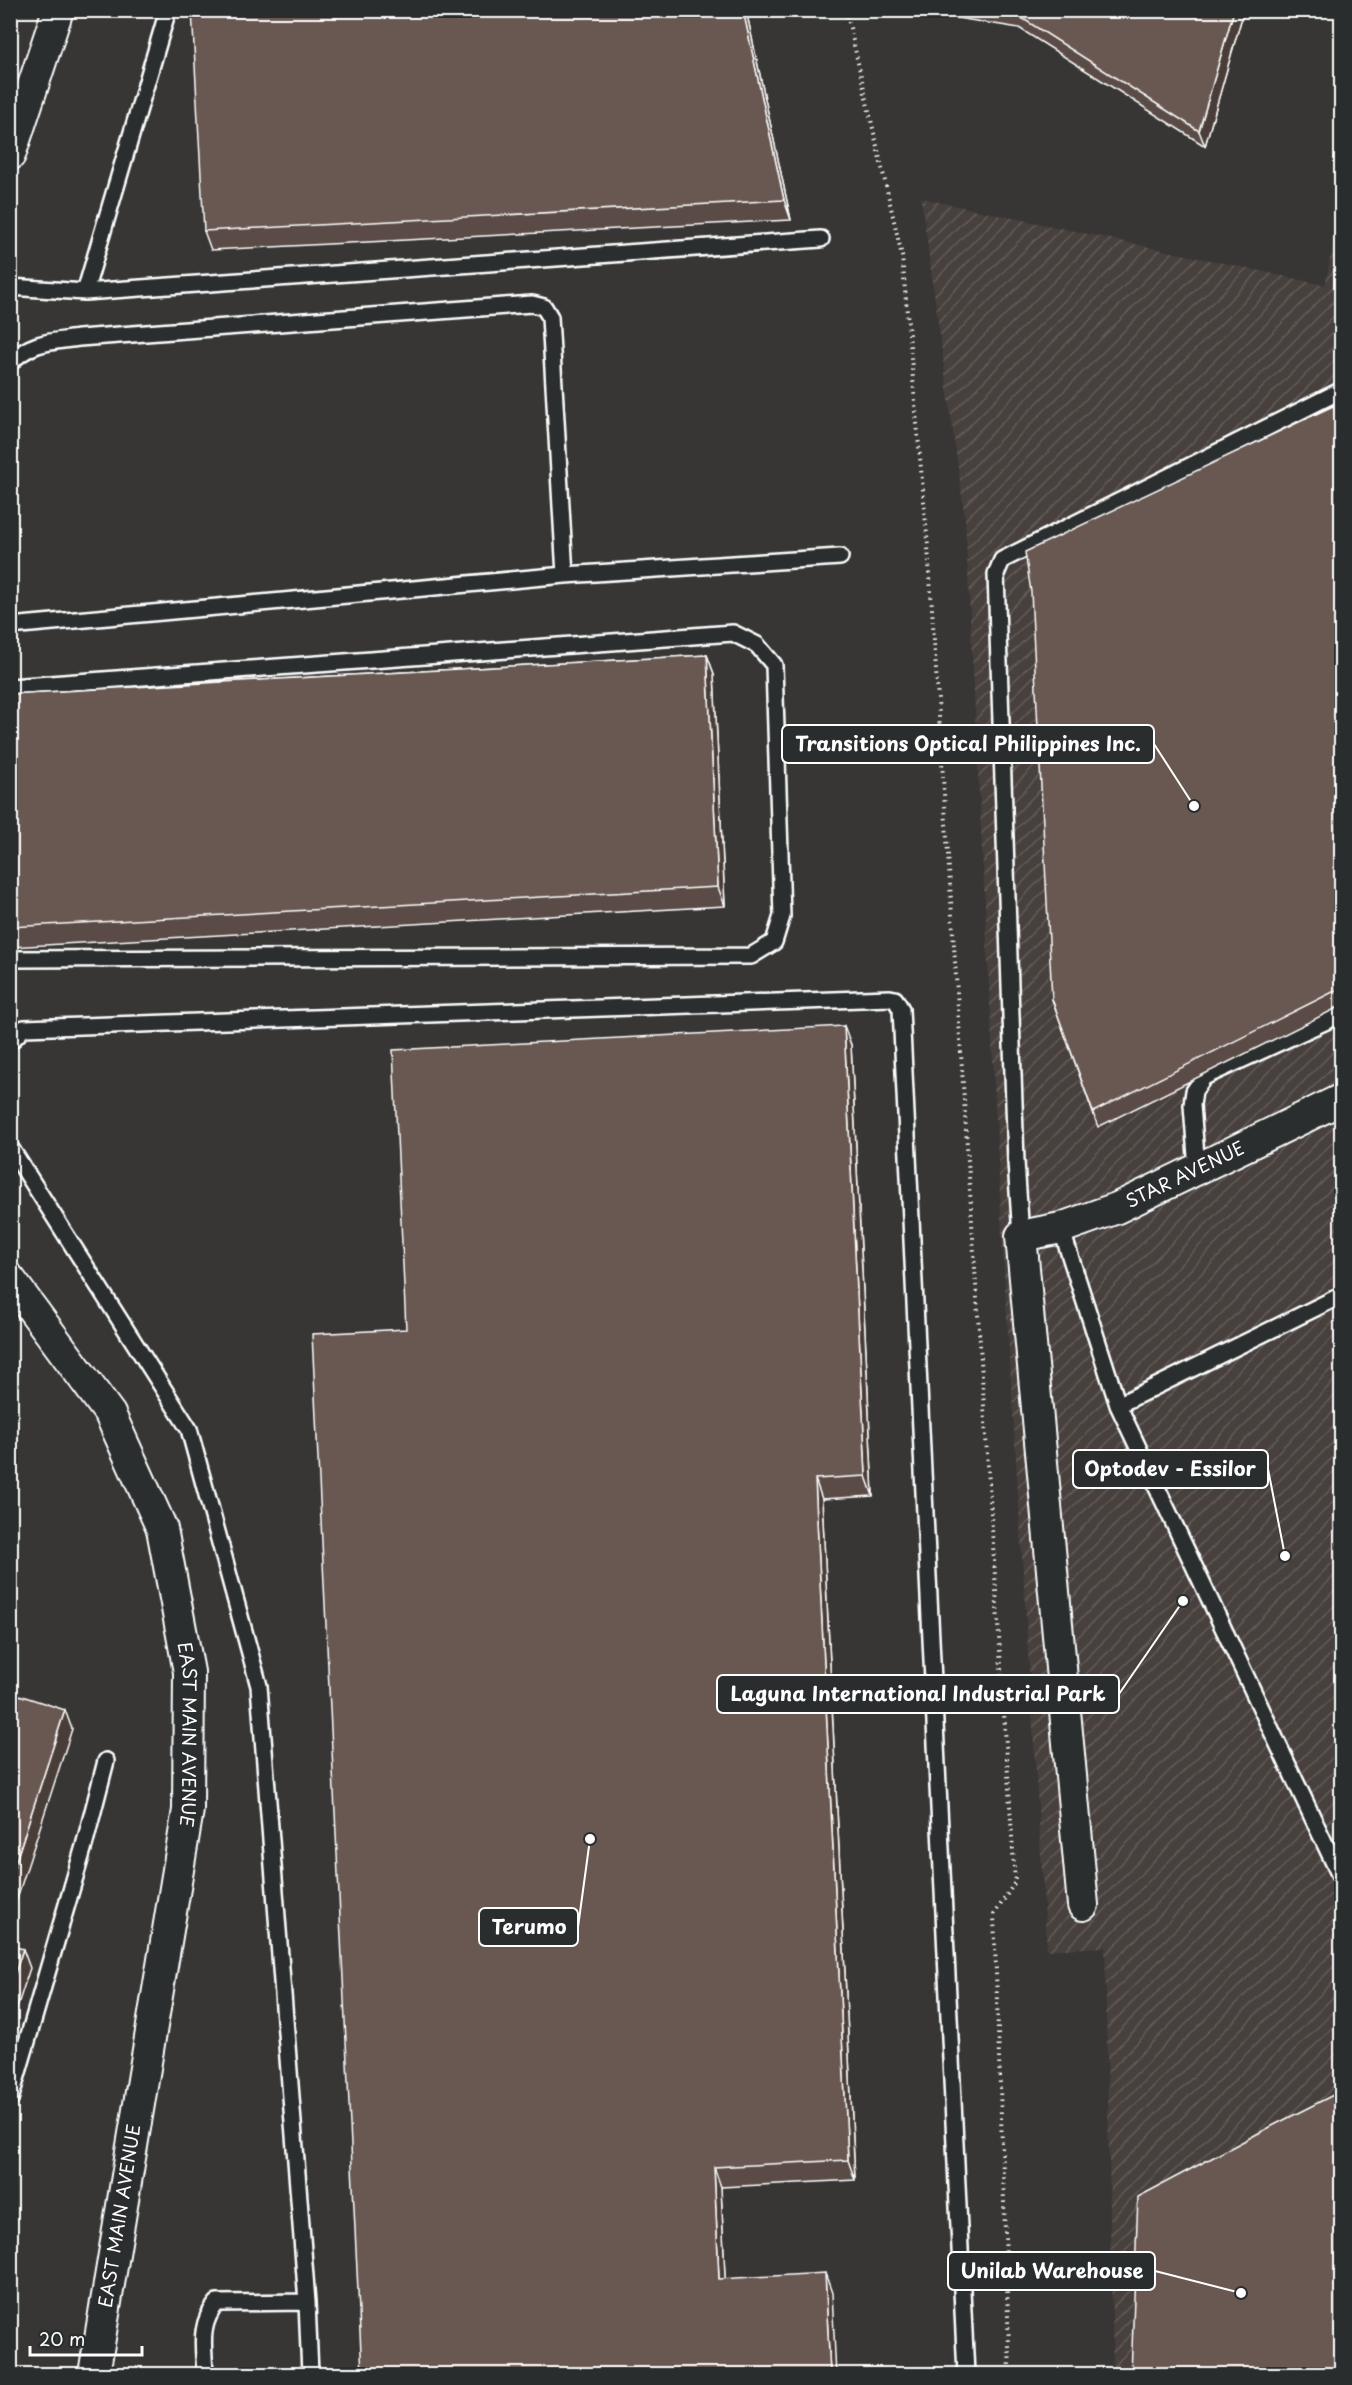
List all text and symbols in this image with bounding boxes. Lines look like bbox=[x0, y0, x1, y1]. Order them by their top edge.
callout: Transitions Optical Philippines Inc. bbox=[782, 725, 1154, 763]
text: Transitions Optical Philippines Inc. bbox=[795, 728, 1141, 758]
street label: STAR AVENUE bbox=[1121, 1133, 1249, 1214]
callout: Optodev - Essilor bbox=[1073, 1450, 1268, 1488]
text: Optodev - Essilor bbox=[1084, 1453, 1256, 1483]
street label: EAST MAIN AVENUE bbox=[172, 1639, 204, 1829]
callout: Laguna International Industrial Park bbox=[717, 1675, 1119, 1713]
text: Laguna International Industrial Park bbox=[730, 1678, 1106, 1708]
callout: Terumo bbox=[479, 1908, 578, 1946]
text: Terumo bbox=[491, 1911, 567, 1941]
street label: EAST MAIN AVENUE bbox=[91, 2122, 146, 2309]
callout: Unilab Warehouse bbox=[948, 2252, 1155, 2290]
text: Unilab Warehouse bbox=[960, 2255, 1144, 2285]
scale bar bbox=[30, 2319, 142, 2357]
text: 20 m bbox=[39, 2325, 85, 2352]

